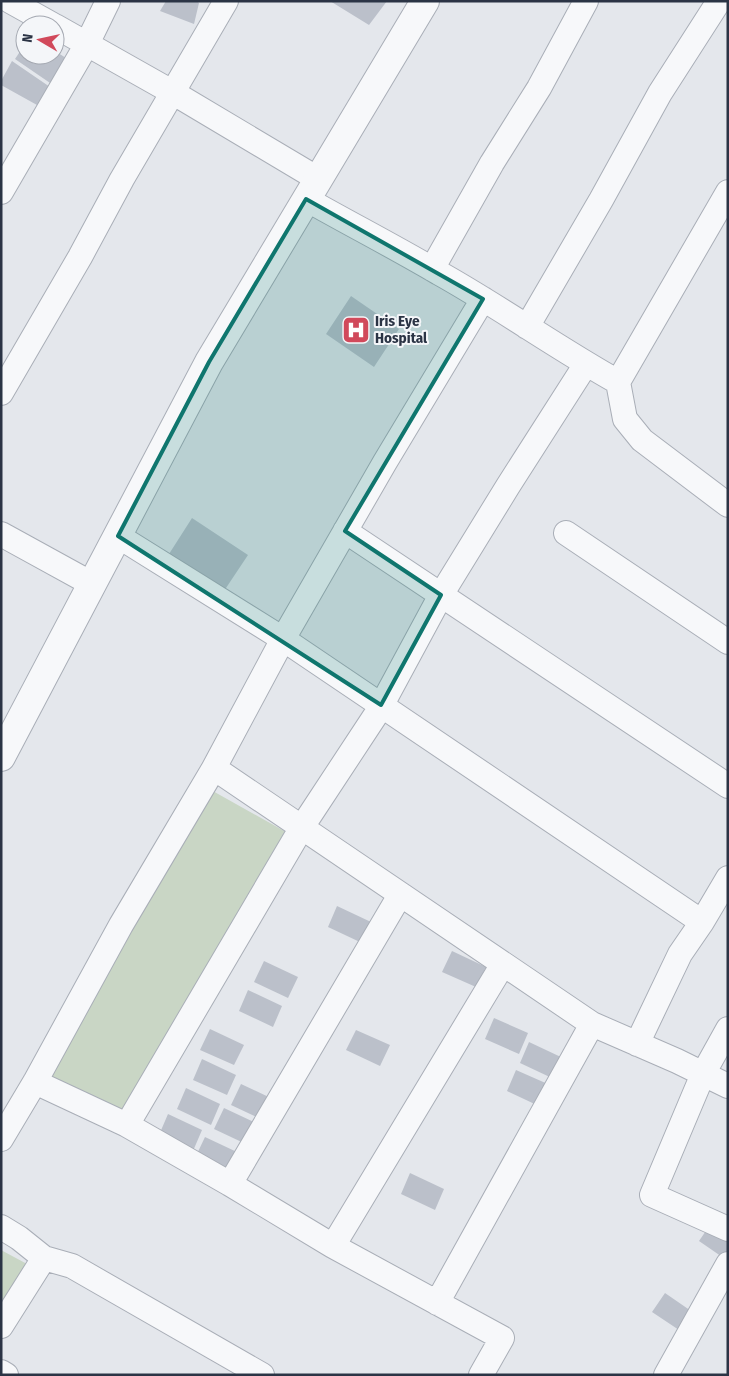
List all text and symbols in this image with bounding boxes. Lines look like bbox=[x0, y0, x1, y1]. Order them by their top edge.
north arrow bbox=[15, 15, 65, 65]
text: N bbox=[19, 33, 37, 44]
place label: Iris Eye Hospital bbox=[375, 312, 428, 347]
hospital icon: Iris Eye Hospital bbox=[341, 315, 371, 345]

